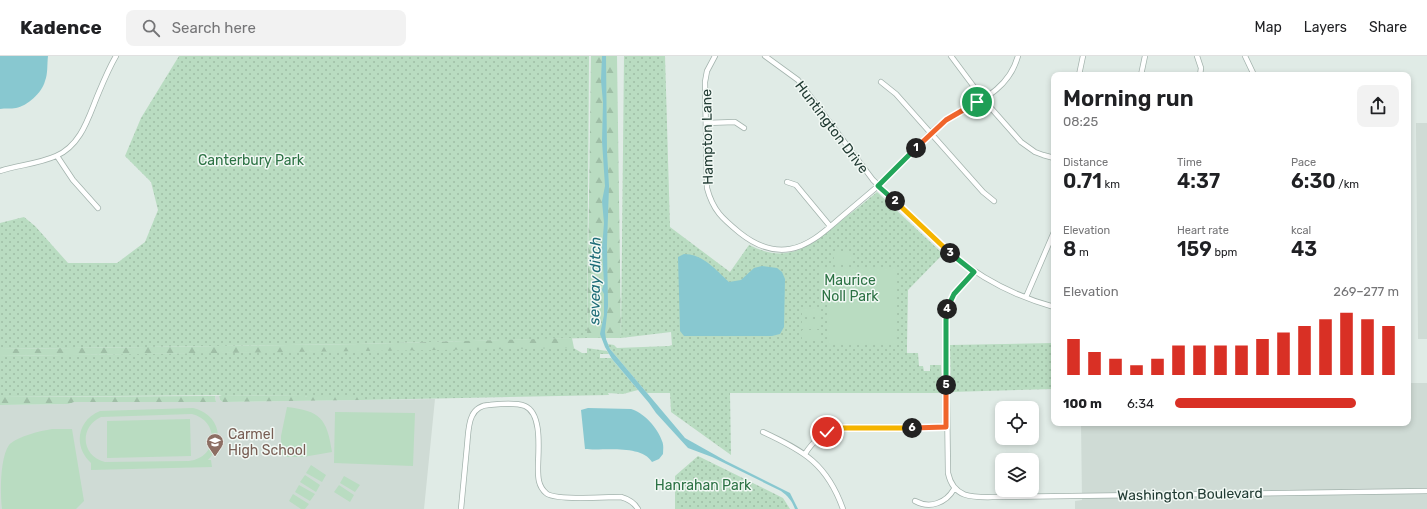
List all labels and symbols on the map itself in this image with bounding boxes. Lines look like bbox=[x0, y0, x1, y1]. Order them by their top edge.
street label: Huntington Drive bbox=[791, 78, 872, 177]
pin bbox=[960, 85, 994, 119]
street label: Hampton Lane bbox=[698, 89, 717, 185]
pin: 1 bbox=[906, 138, 926, 158]
park label: Canterbury Park bbox=[198, 152, 305, 169]
pin: 2 bbox=[885, 191, 905, 211]
water label: seveay ditch bbox=[585, 237, 605, 325]
pin: 3 bbox=[940, 243, 960, 263]
park label: Maurice Noll Park bbox=[821, 272, 879, 305]
pin: 4 bbox=[937, 299, 957, 319]
pin: 5 bbox=[936, 375, 956, 395]
pin bbox=[810, 415, 844, 449]
pin: 6 bbox=[902, 418, 922, 438]
place label: Carmel High School bbox=[228, 426, 306, 459]
school or university icon: Carmel High School bbox=[205, 432, 225, 457]
park label: Hanrahan Park bbox=[655, 477, 752, 494]
street label: Washington Boulevard bbox=[1117, 485, 1263, 504]

